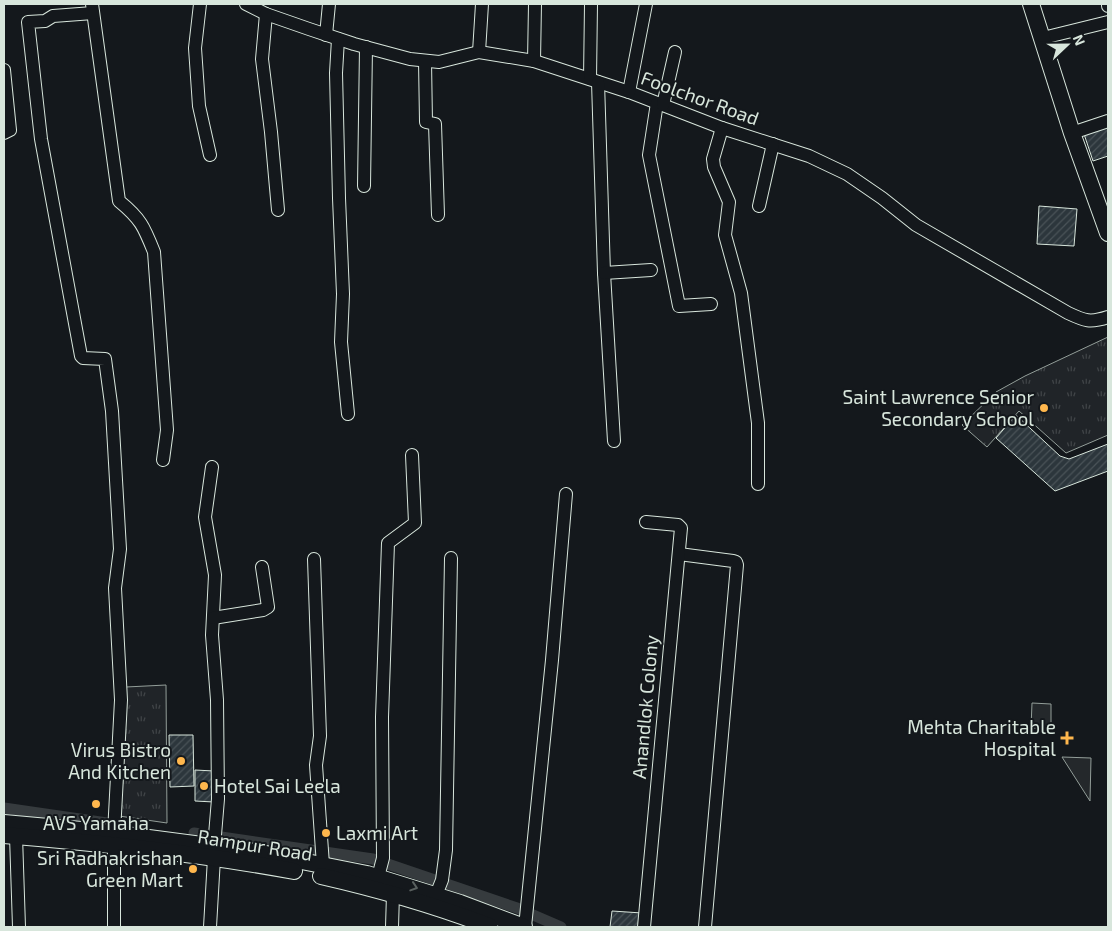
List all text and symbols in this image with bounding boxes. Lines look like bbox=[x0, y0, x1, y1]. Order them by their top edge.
north arrow bbox=[1042, 20, 1092, 70]
text: N bbox=[1070, 32, 1089, 48]
street label: Foolchor Road bbox=[638, 66, 762, 129]
place label: Saint Lawrence Senior Secondary School bbox=[843, 385, 1034, 430]
marker: Saint Lawrence Senior Secondary School bbox=[1038, 402, 1050, 414]
street label: Anandlok Colony bbox=[627, 634, 662, 780]
place label: Mehta Charitable Hospital bbox=[907, 715, 1056, 760]
marker: Mehta Charitable Hospital bbox=[1060, 731, 1074, 745]
place label: Virus Bistro And Kitchen bbox=[68, 738, 171, 783]
marker: Virus Bistro And Kitchen bbox=[175, 755, 187, 767]
place label: Hotel Sai Leela bbox=[214, 774, 341, 797]
marker: Hotel Sai Leela bbox=[198, 780, 210, 792]
marker: AVS Yamaha bbox=[90, 798, 102, 810]
place label: AVS Yamaha bbox=[43, 811, 149, 834]
place label: Laxmi Art bbox=[336, 821, 418, 844]
street label: Rampur Road bbox=[196, 824, 314, 865]
marker: Laxmi Art bbox=[320, 827, 332, 839]
place label: Sri Radhakrishan Green Mart bbox=[37, 846, 183, 891]
marker: Sri Radhakrishan Green Mart bbox=[187, 863, 199, 875]
one-way arrow bbox=[410, 882, 418, 892]

